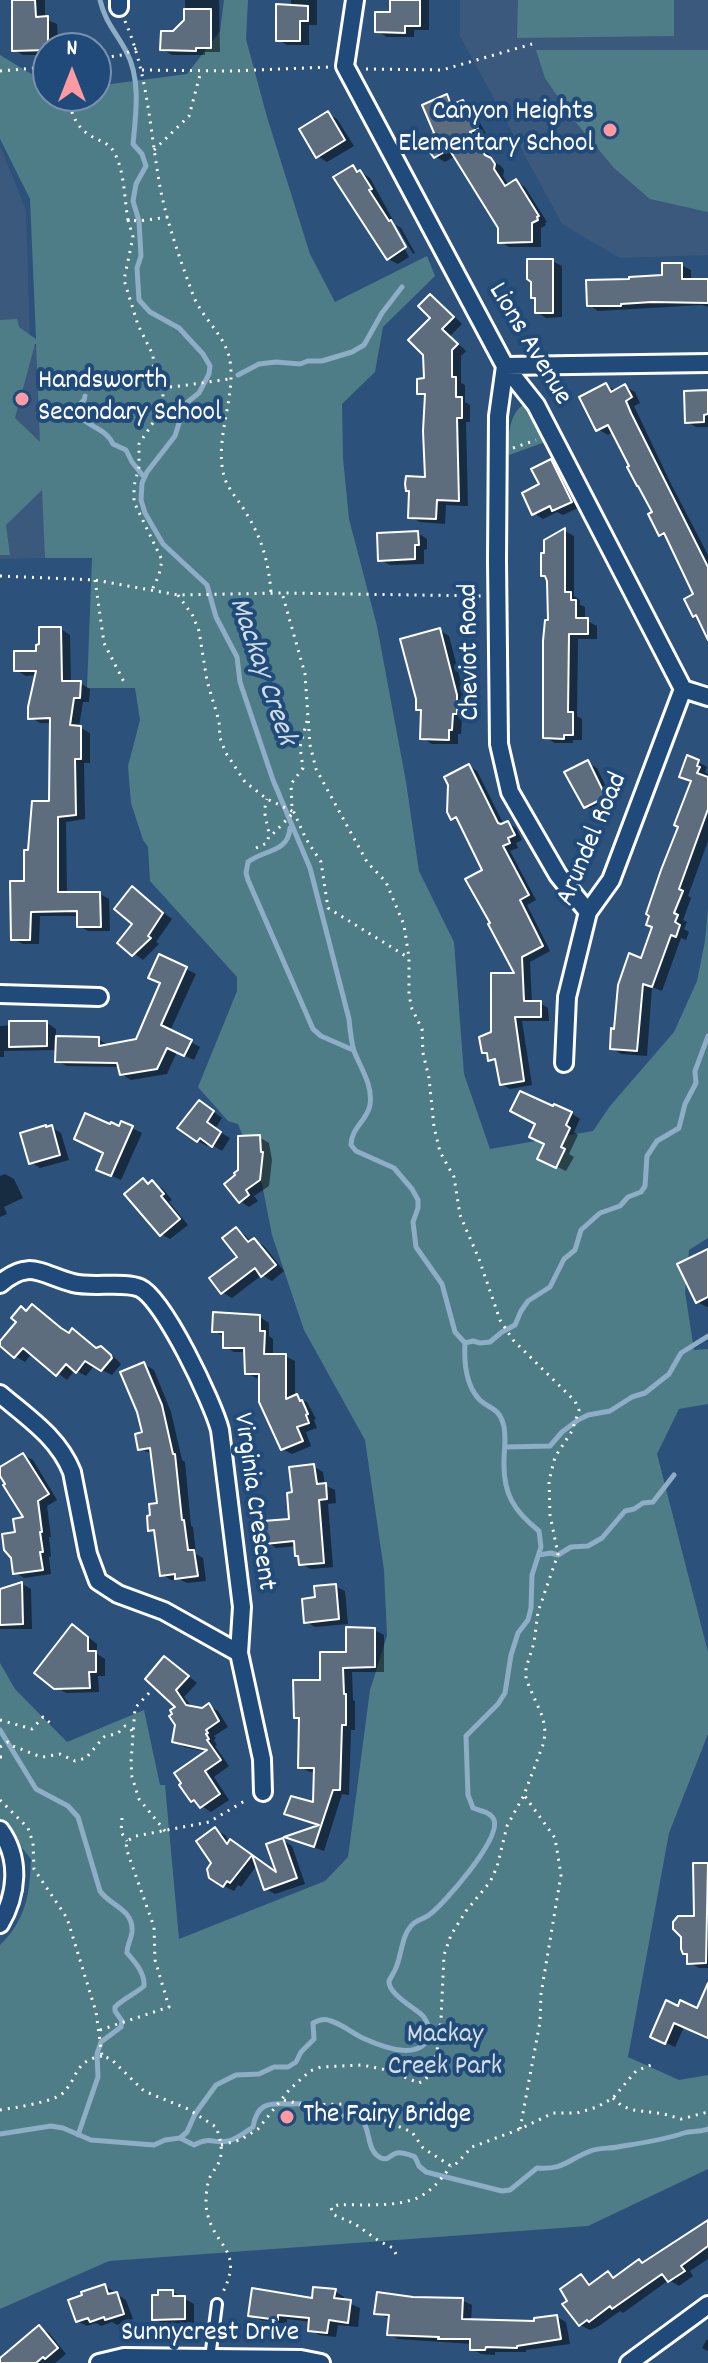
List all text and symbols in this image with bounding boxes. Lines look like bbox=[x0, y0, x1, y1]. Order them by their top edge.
north arrow bbox=[32, 32, 112, 112]
text: N bbox=[67, 34, 77, 65]
place label: Canyon Heights Elementary School bbox=[398, 97, 594, 163]
marker: Canyon Heights Elementary School bbox=[601, 121, 619, 139]
street label: Lions Avenue bbox=[478, 278, 578, 412]
place label: Handsworth Secondary School bbox=[38, 366, 222, 432]
marker: Handsworth Secondary School bbox=[13, 390, 31, 408]
street label: Cheviot Road bbox=[454, 583, 490, 721]
water label: Mackay Creek bbox=[218, 593, 302, 751]
street label: Arundel Road bbox=[551, 768, 637, 912]
street label: Virginia Crescent bbox=[223, 1411, 281, 1593]
park label: Mackay Creek Park bbox=[388, 2020, 502, 2086]
place label: The Fairy Bridge bbox=[303, 2100, 471, 2134]
marker: The Fairy Bridge bbox=[278, 2108, 296, 2126]
street label: Sunnycrest Drive bbox=[121, 2318, 299, 2352]

